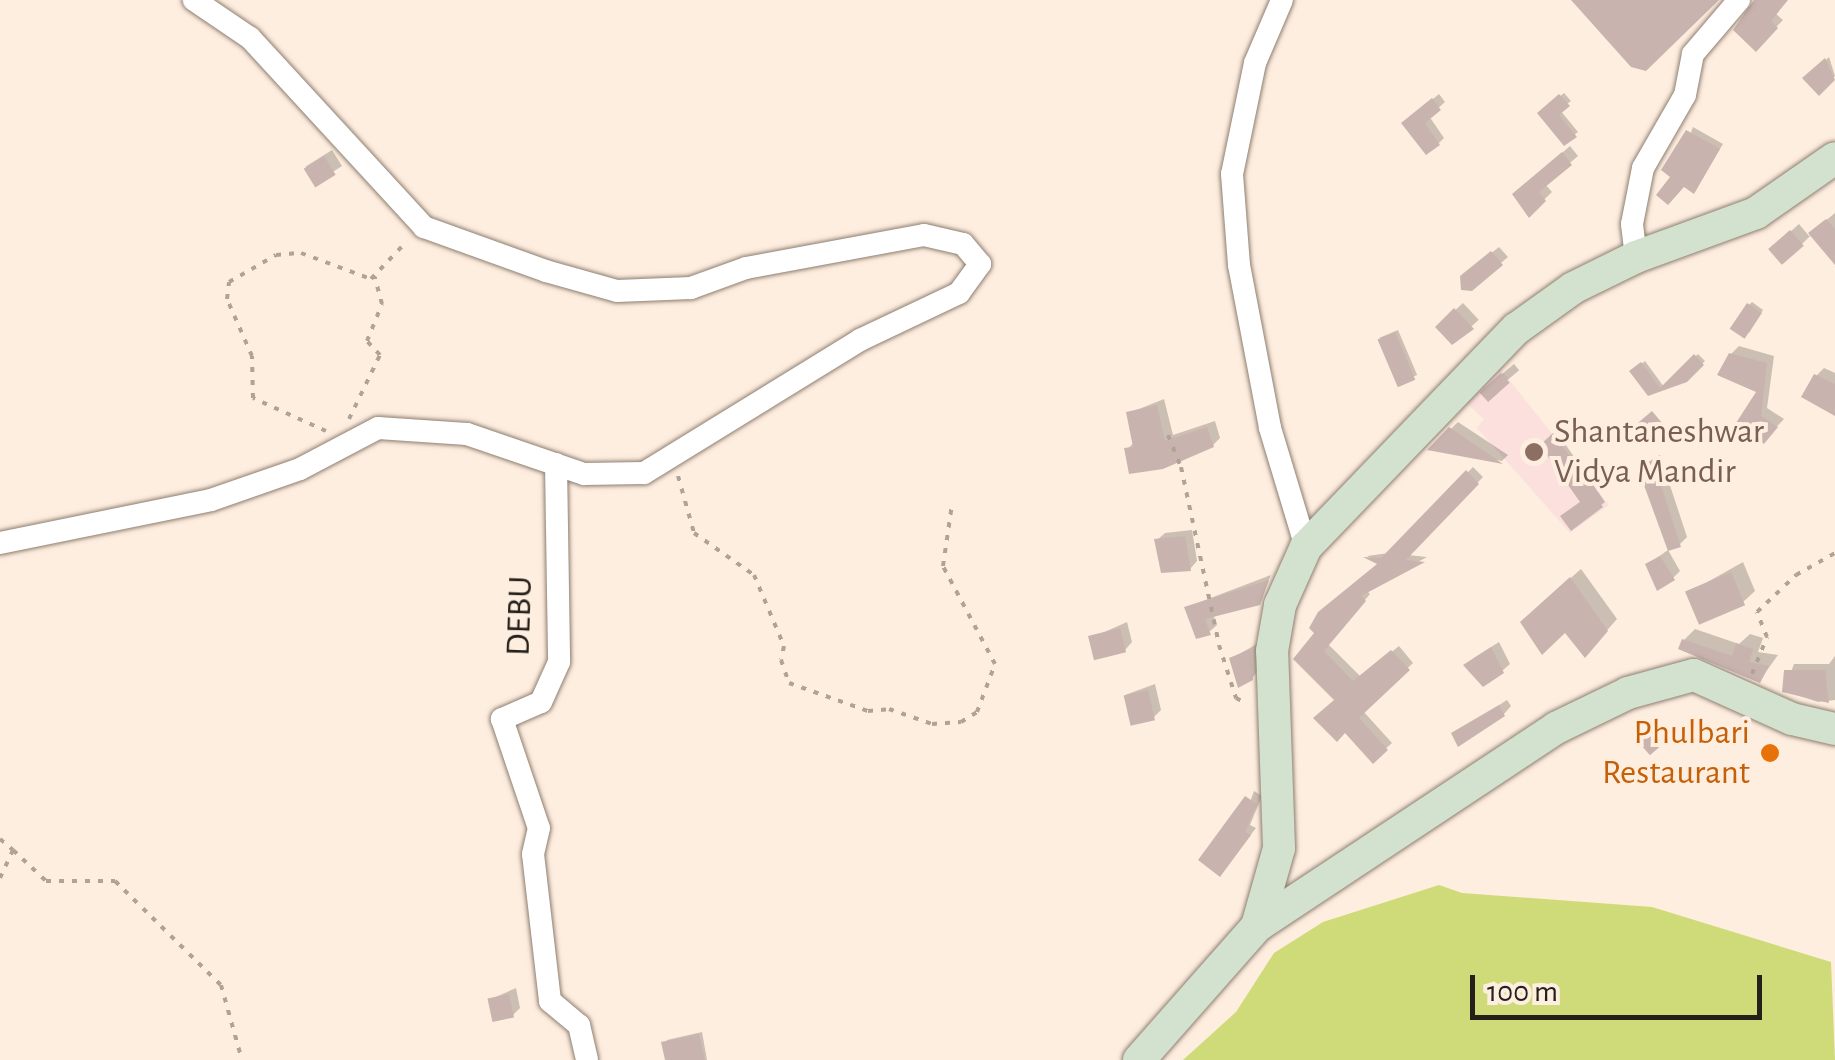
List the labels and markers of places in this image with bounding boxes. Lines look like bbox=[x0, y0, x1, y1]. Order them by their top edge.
place label: Shantaneshwar Vidya Mandir bbox=[1554, 411, 1764, 493]
marker: Shantaneshwar Vidya Mandir bbox=[1523, 441, 1545, 463]
place label: Phulbari Restaurant bbox=[1602, 712, 1750, 794]
marker: Phulbari Restaurant bbox=[1759, 742, 1781, 764]

